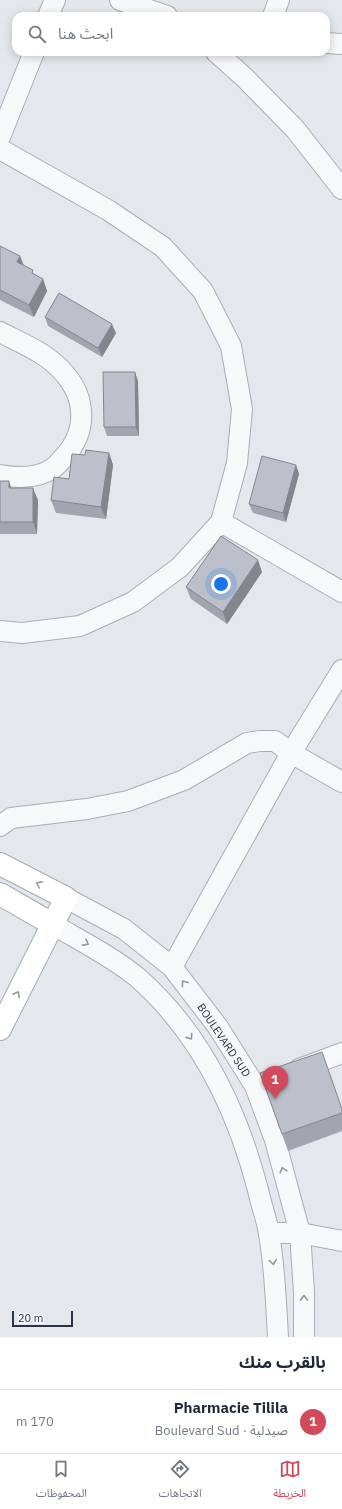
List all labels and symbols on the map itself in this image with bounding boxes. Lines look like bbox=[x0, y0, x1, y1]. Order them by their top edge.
your location bbox=[211, 574, 231, 594]
one-way arrow bbox=[36, 881, 43, 889]
one-way arrow bbox=[82, 939, 89, 946]
one-way arrow bbox=[182, 981, 189, 988]
one-way arrow bbox=[13, 991, 20, 998]
street label: BOULEVARD SUD bbox=[194, 1001, 254, 1079]
one-way arrow bbox=[185, 1033, 193, 1040]
pin: 1 bbox=[262, 1066, 288, 1099]
one-way arrow bbox=[279, 1167, 288, 1174]
one-way arrow bbox=[268, 1259, 277, 1265]
one-way arrow bbox=[300, 1295, 308, 1301]
scale bar bbox=[12, 1309, 73, 1328]

